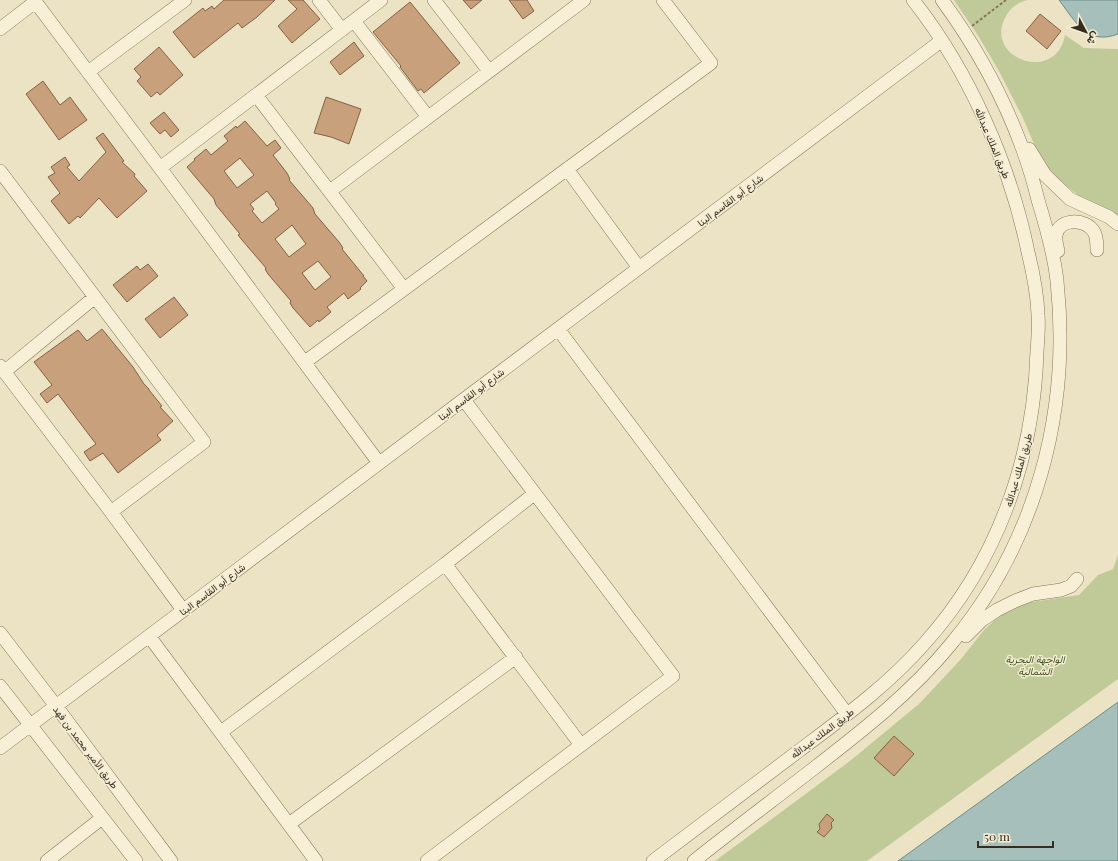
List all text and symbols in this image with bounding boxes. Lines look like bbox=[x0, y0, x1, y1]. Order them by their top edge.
north arrow bbox=[1066, 12, 1106, 52]
text: ش bbox=[1084, 29, 1104, 49]
street label: طريق الملك عبدالله bbox=[972, 105, 1014, 181]
street label: شارع أبو القاسم البنا bbox=[694, 171, 766, 229]
street label: شارع أبو القاسم البنا bbox=[435, 365, 507, 423]
street label: طريق الملك عبدالله bbox=[1001, 431, 1035, 508]
street label: شارع أبو القاسم البنا bbox=[176, 560, 248, 618]
park label: الواجهة البحرية الشمالية bbox=[1005, 652, 1066, 678]
street label: طريق الأمير محمد بن فهد bbox=[50, 703, 122, 792]
street label: طريق الملك عبدالله bbox=[787, 704, 857, 761]
scale bar bbox=[978, 823, 1053, 849]
text: 50 m bbox=[984, 828, 1010, 844]

